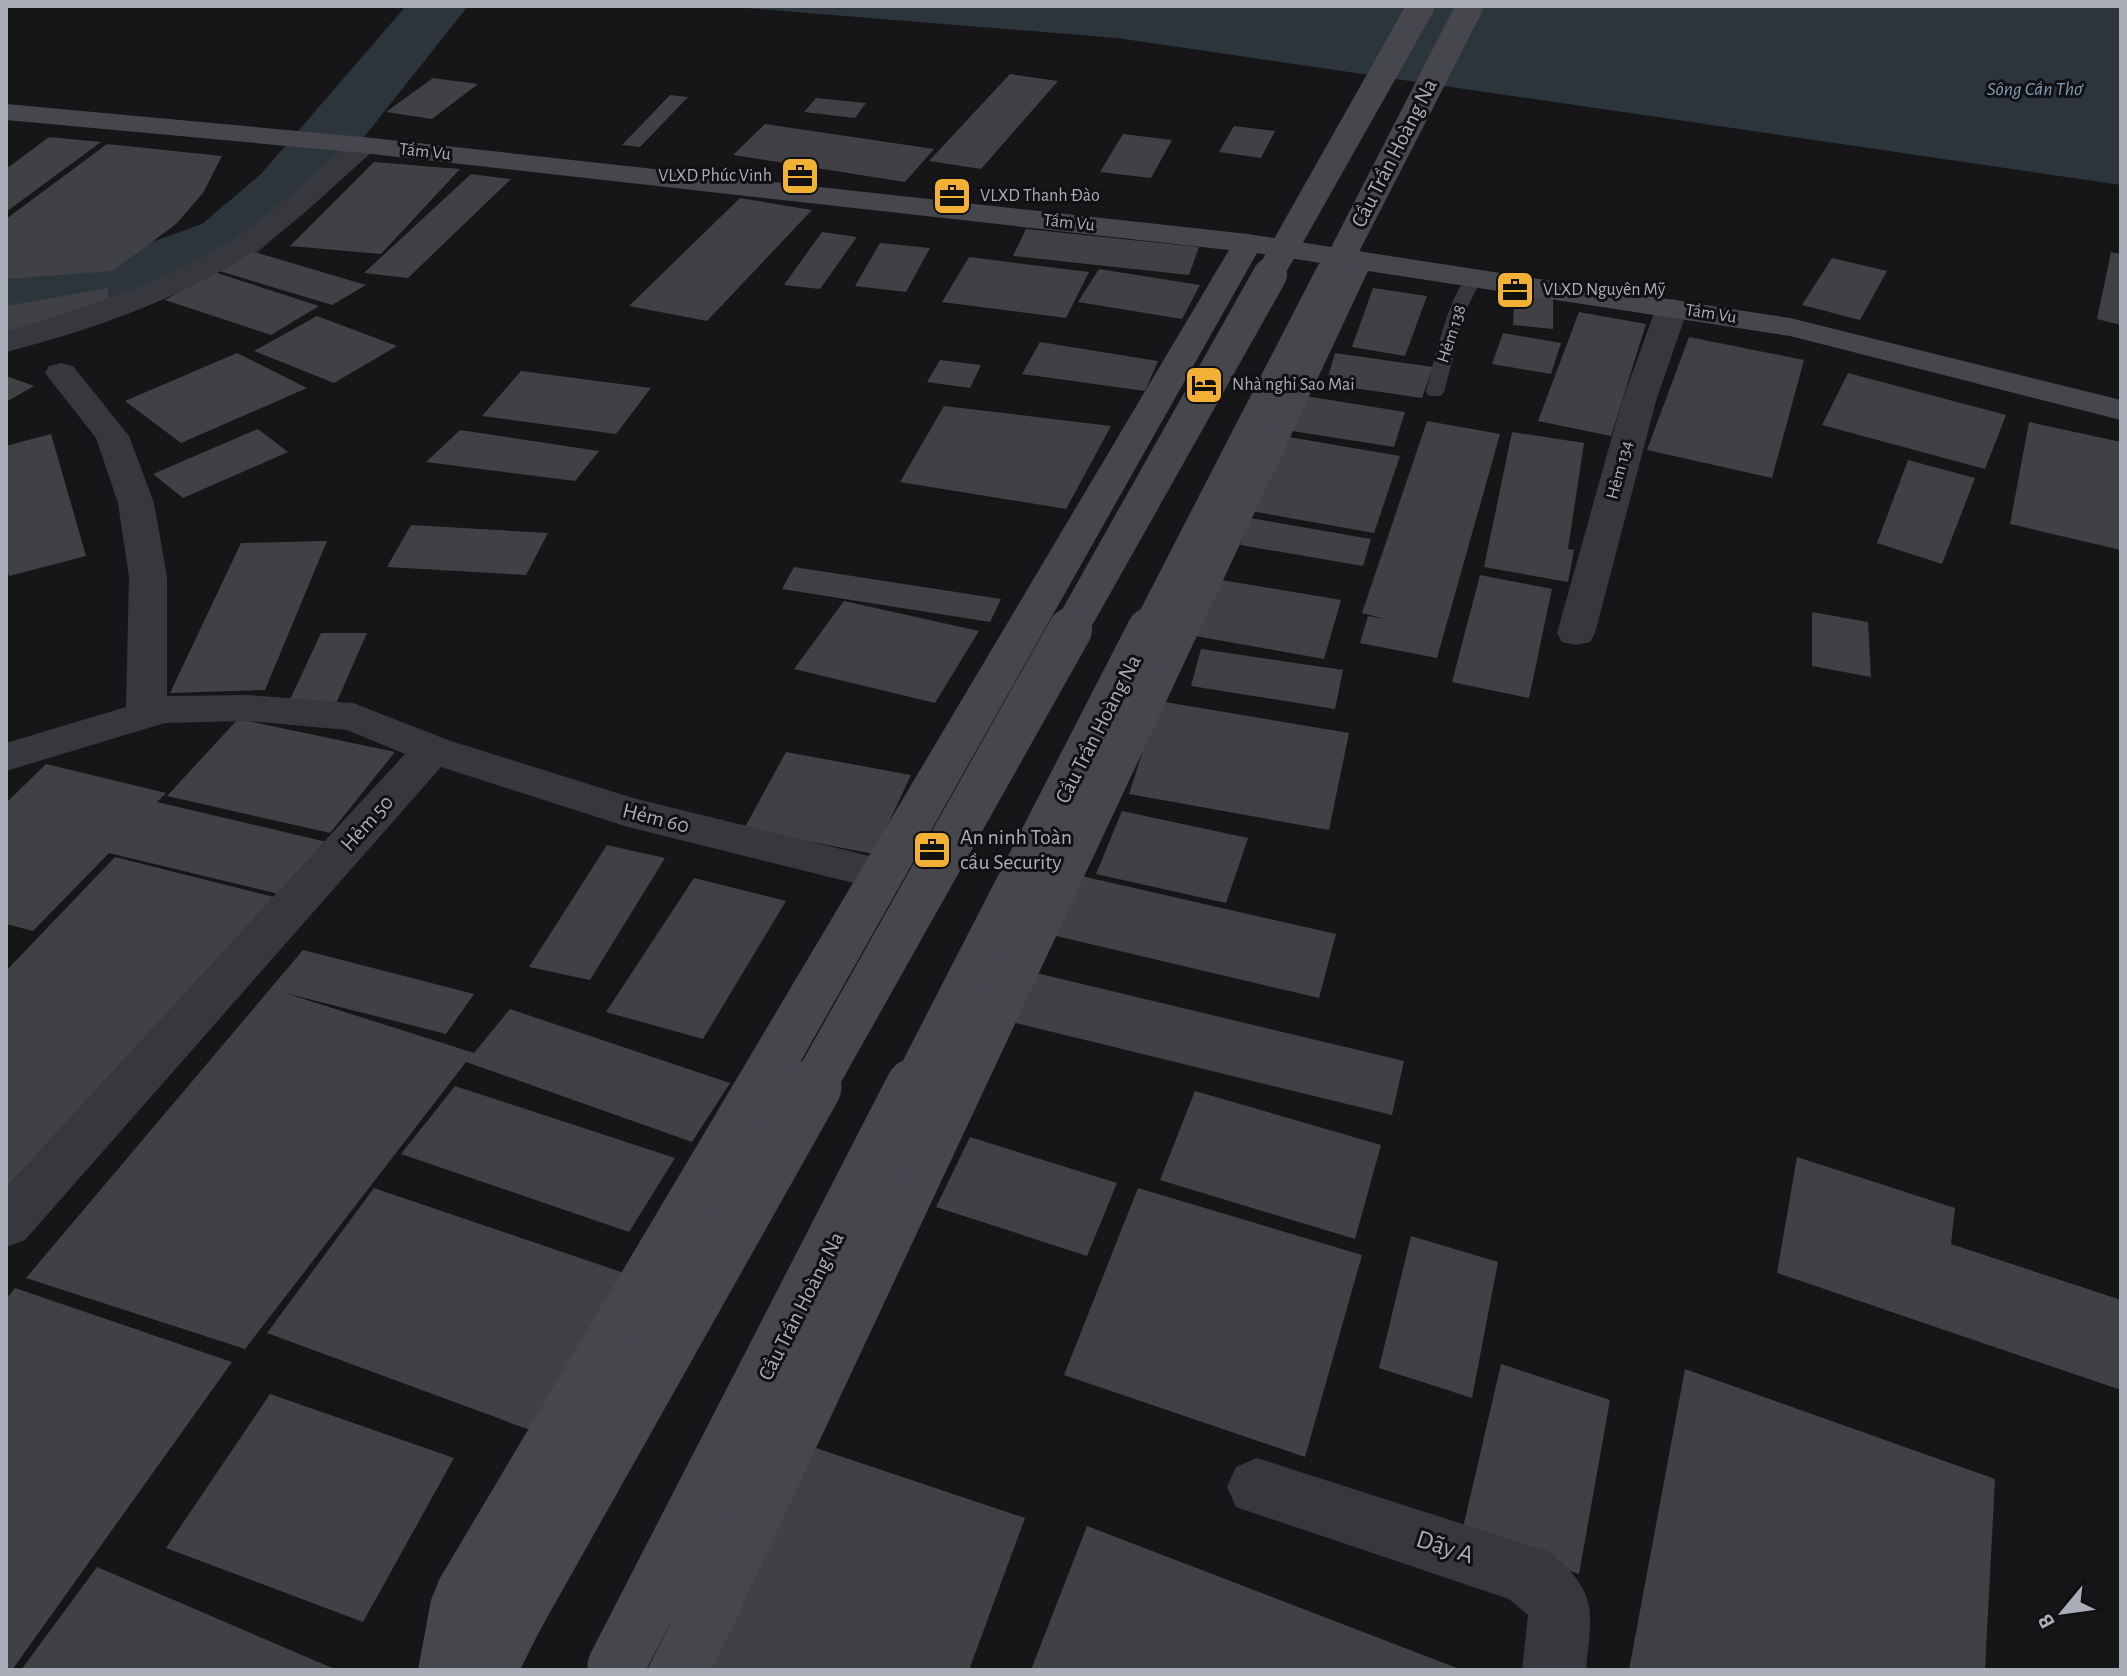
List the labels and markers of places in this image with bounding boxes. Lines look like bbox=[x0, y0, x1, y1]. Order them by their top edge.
office icon: VLXD Phúc Vinh bbox=[779, 155, 821, 197]
place label: VLXD Phúc Vinh bbox=[658, 167, 772, 185]
office icon: VLXD Thanh Đào bbox=[931, 175, 973, 217]
place label: VLXD Thanh Đào bbox=[980, 187, 1100, 205]
office icon: VLXD Nguyên Mỹ bbox=[1494, 269, 1536, 311]
place label: VLXD Nguyên Mỹ bbox=[1543, 281, 1666, 299]
hotel icon: Nhà nghỉ Sao Mai bbox=[1183, 364, 1225, 406]
place label: Nhà nghỉ Sao Mai bbox=[1232, 376, 1355, 394]
place label: An ninh Toàn cầu Security bbox=[960, 826, 1072, 873]
office icon: An ninh Toàn cầu Security bbox=[911, 829, 953, 871]

